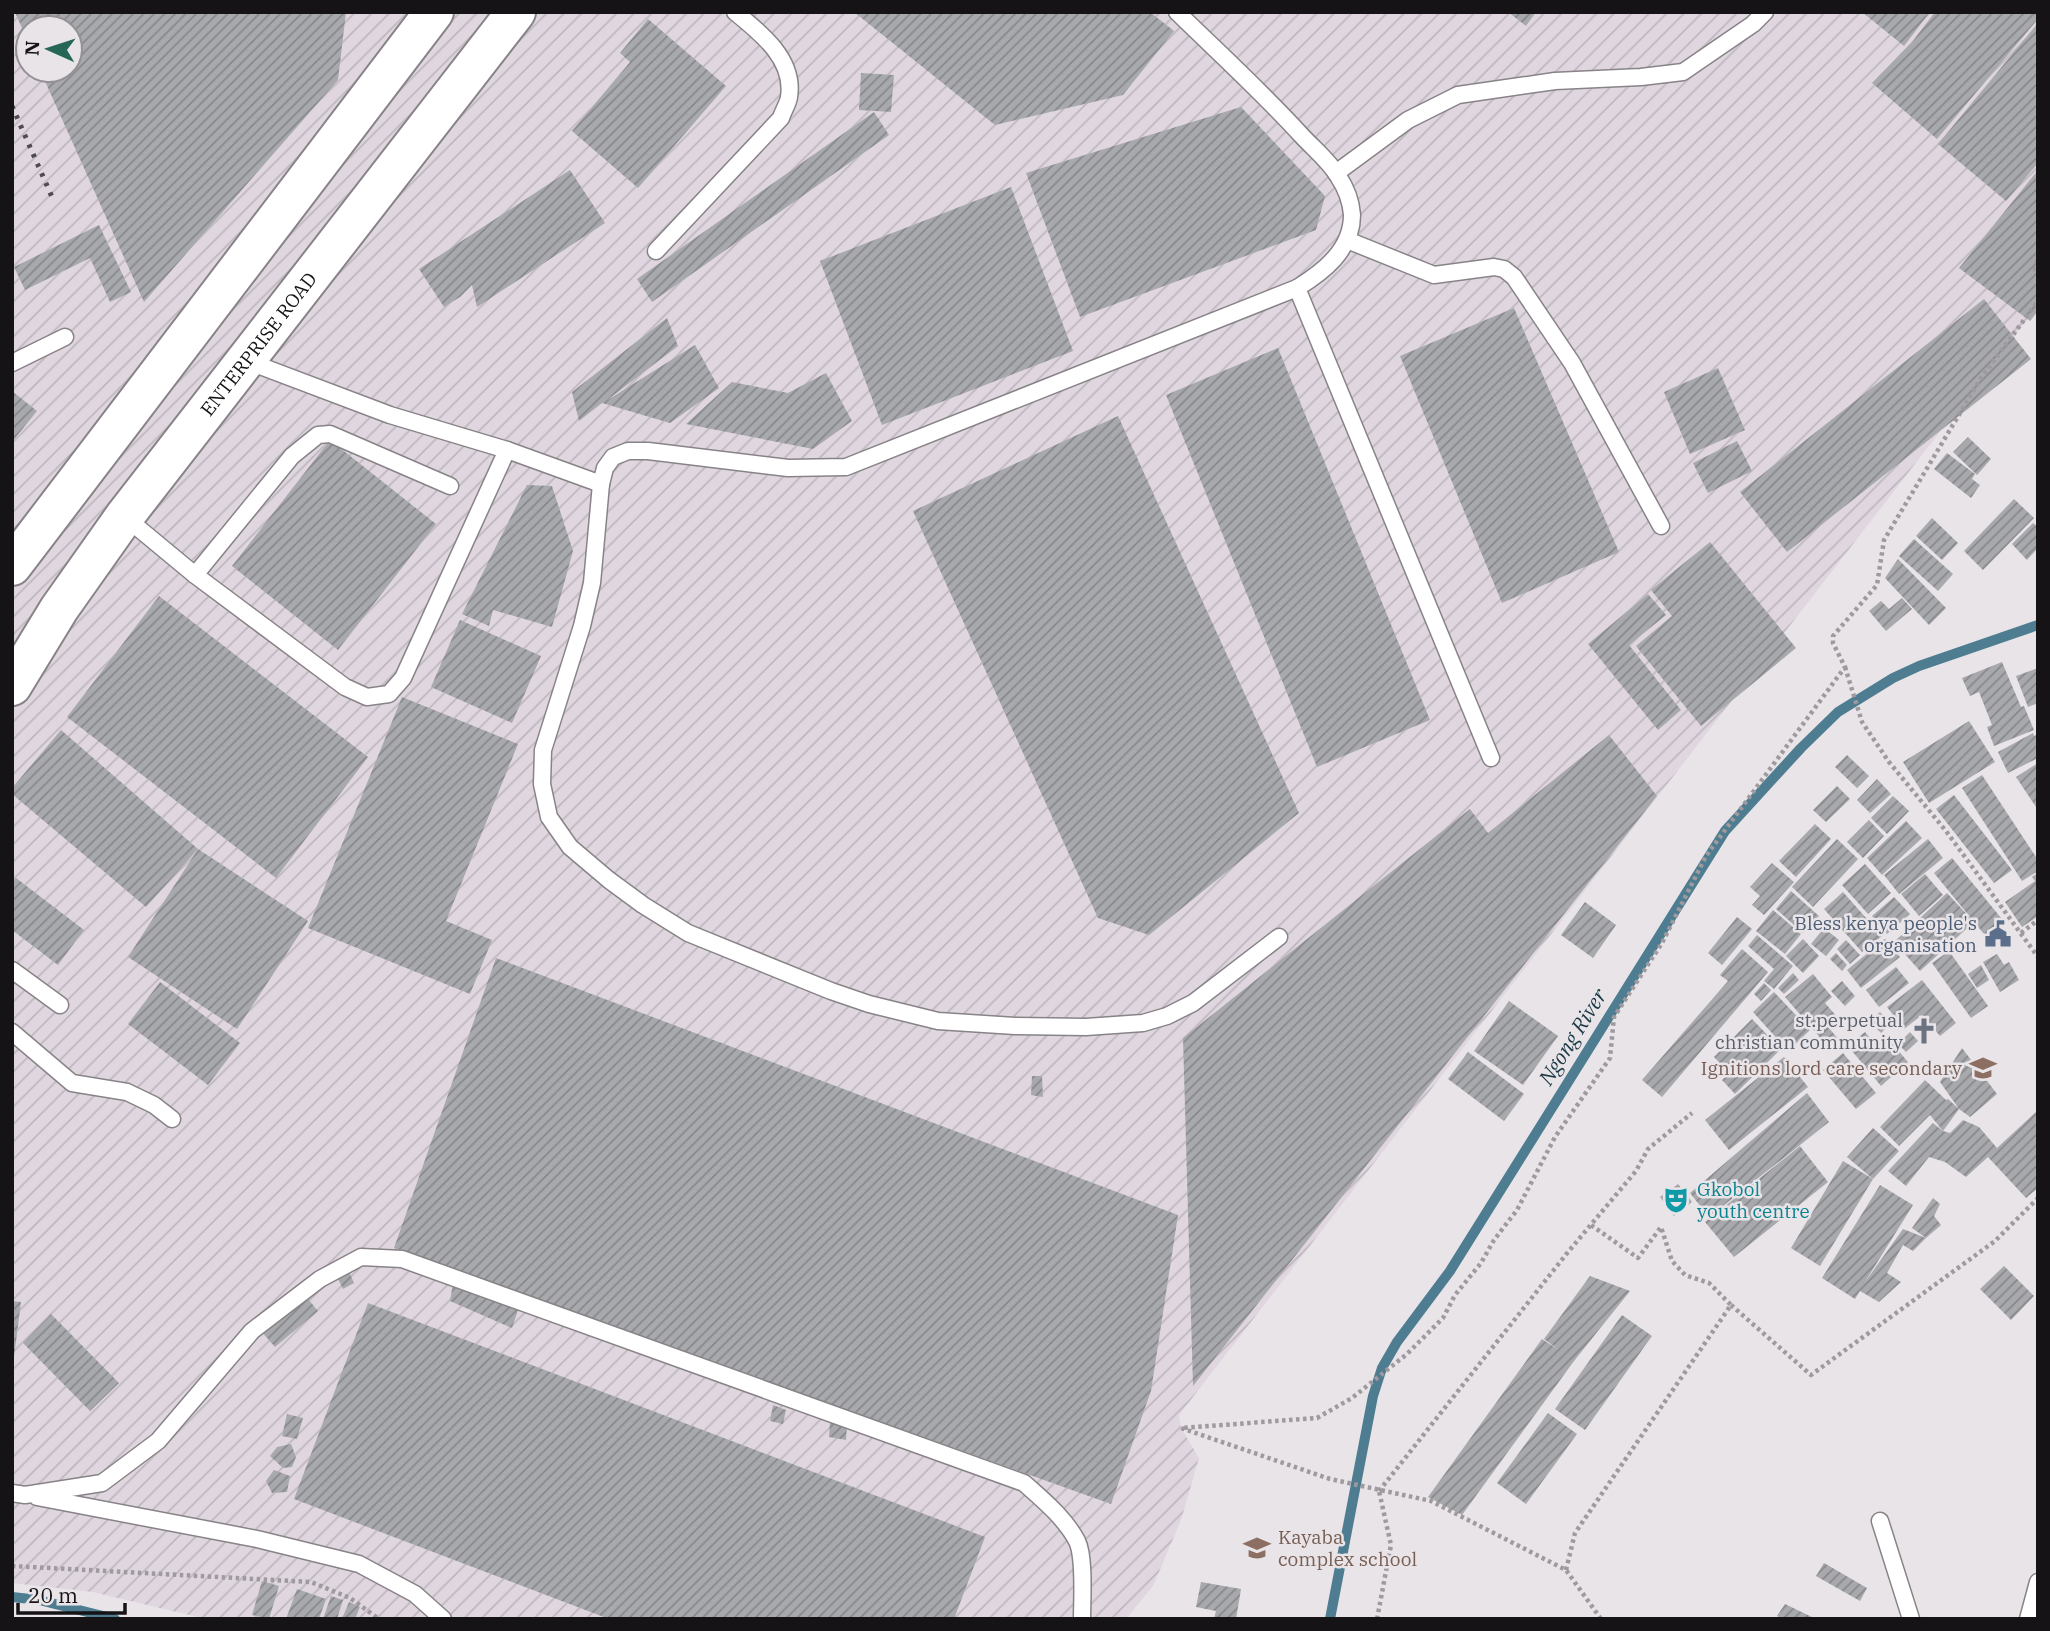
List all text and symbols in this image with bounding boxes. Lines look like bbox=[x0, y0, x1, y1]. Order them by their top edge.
north arrow bbox=[14, 14, 84, 84]
text: N bbox=[20, 40, 44, 56]
street label: ENTERPRISE ROAD bbox=[195, 267, 322, 421]
place label: Bless kenya people's organisation bbox=[1794, 911, 1977, 957]
public building icon: Bless kenya people's organisation bbox=[1983, 919, 2013, 949]
water label: Ngong River bbox=[1531, 982, 1613, 1091]
place label: st.perpetual christian community bbox=[1715, 1008, 1904, 1054]
church icon: st.perpetual christian community bbox=[1909, 1016, 1939, 1046]
school or university icon: Ignitions lord care secondary bbox=[1968, 1053, 1998, 1083]
place label: Ignitions lord care secondary bbox=[1701, 1056, 1963, 1080]
place label: Gkobol youth centre bbox=[1697, 1177, 1810, 1223]
theatre icon: Gkobol youth centre bbox=[1661, 1185, 1691, 1215]
place label: Kayaba complex school bbox=[1278, 1525, 1417, 1571]
school or university icon: Kayaba complex school bbox=[1242, 1533, 1272, 1563]
scale bar bbox=[18, 1572, 124, 1616]
text: 20 m bbox=[28, 1581, 78, 1609]

